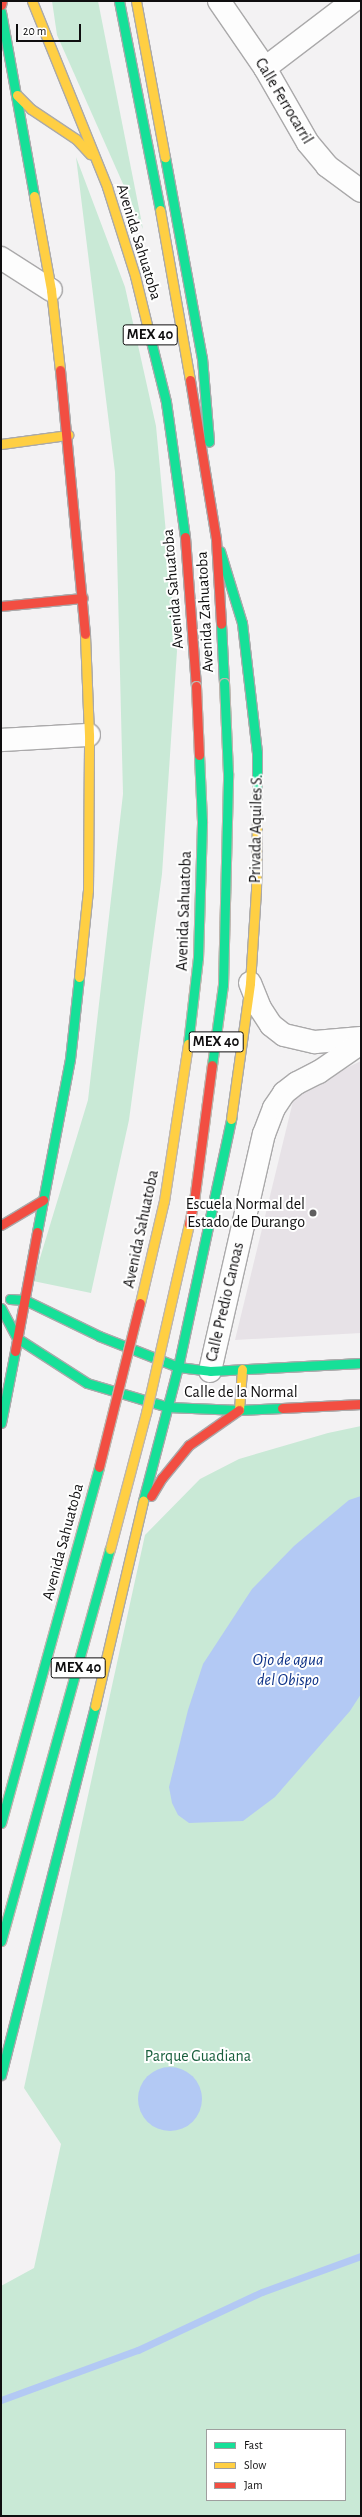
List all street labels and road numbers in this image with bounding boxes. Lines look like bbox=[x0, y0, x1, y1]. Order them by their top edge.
street label: Calle Ferrocarril bbox=[251, 55, 317, 147]
street label: Avenida Sahuatoba bbox=[112, 182, 166, 302]
road number: MEX 40 bbox=[122, 322, 178, 348]
street label: Avenida Sahuatoba bbox=[158, 528, 188, 650]
street label: Avenida Zahuatoba bbox=[192, 551, 218, 673]
street label: Privada Aquiles S. bbox=[245, 775, 267, 883]
street label: Avenida Sahuatoba bbox=[172, 851, 196, 971]
road number: MEX 40 bbox=[188, 1029, 244, 1055]
street label: Avenida Sahuatoba bbox=[119, 1168, 163, 1290]
street label: Calle Predio Canoas bbox=[202, 1240, 248, 1364]
street label: Calle de la Normal bbox=[184, 1382, 298, 1402]
street label: Avenida Sahuatoba bbox=[38, 1481, 88, 1603]
road number: MEX 40 bbox=[50, 1655, 106, 1681]

